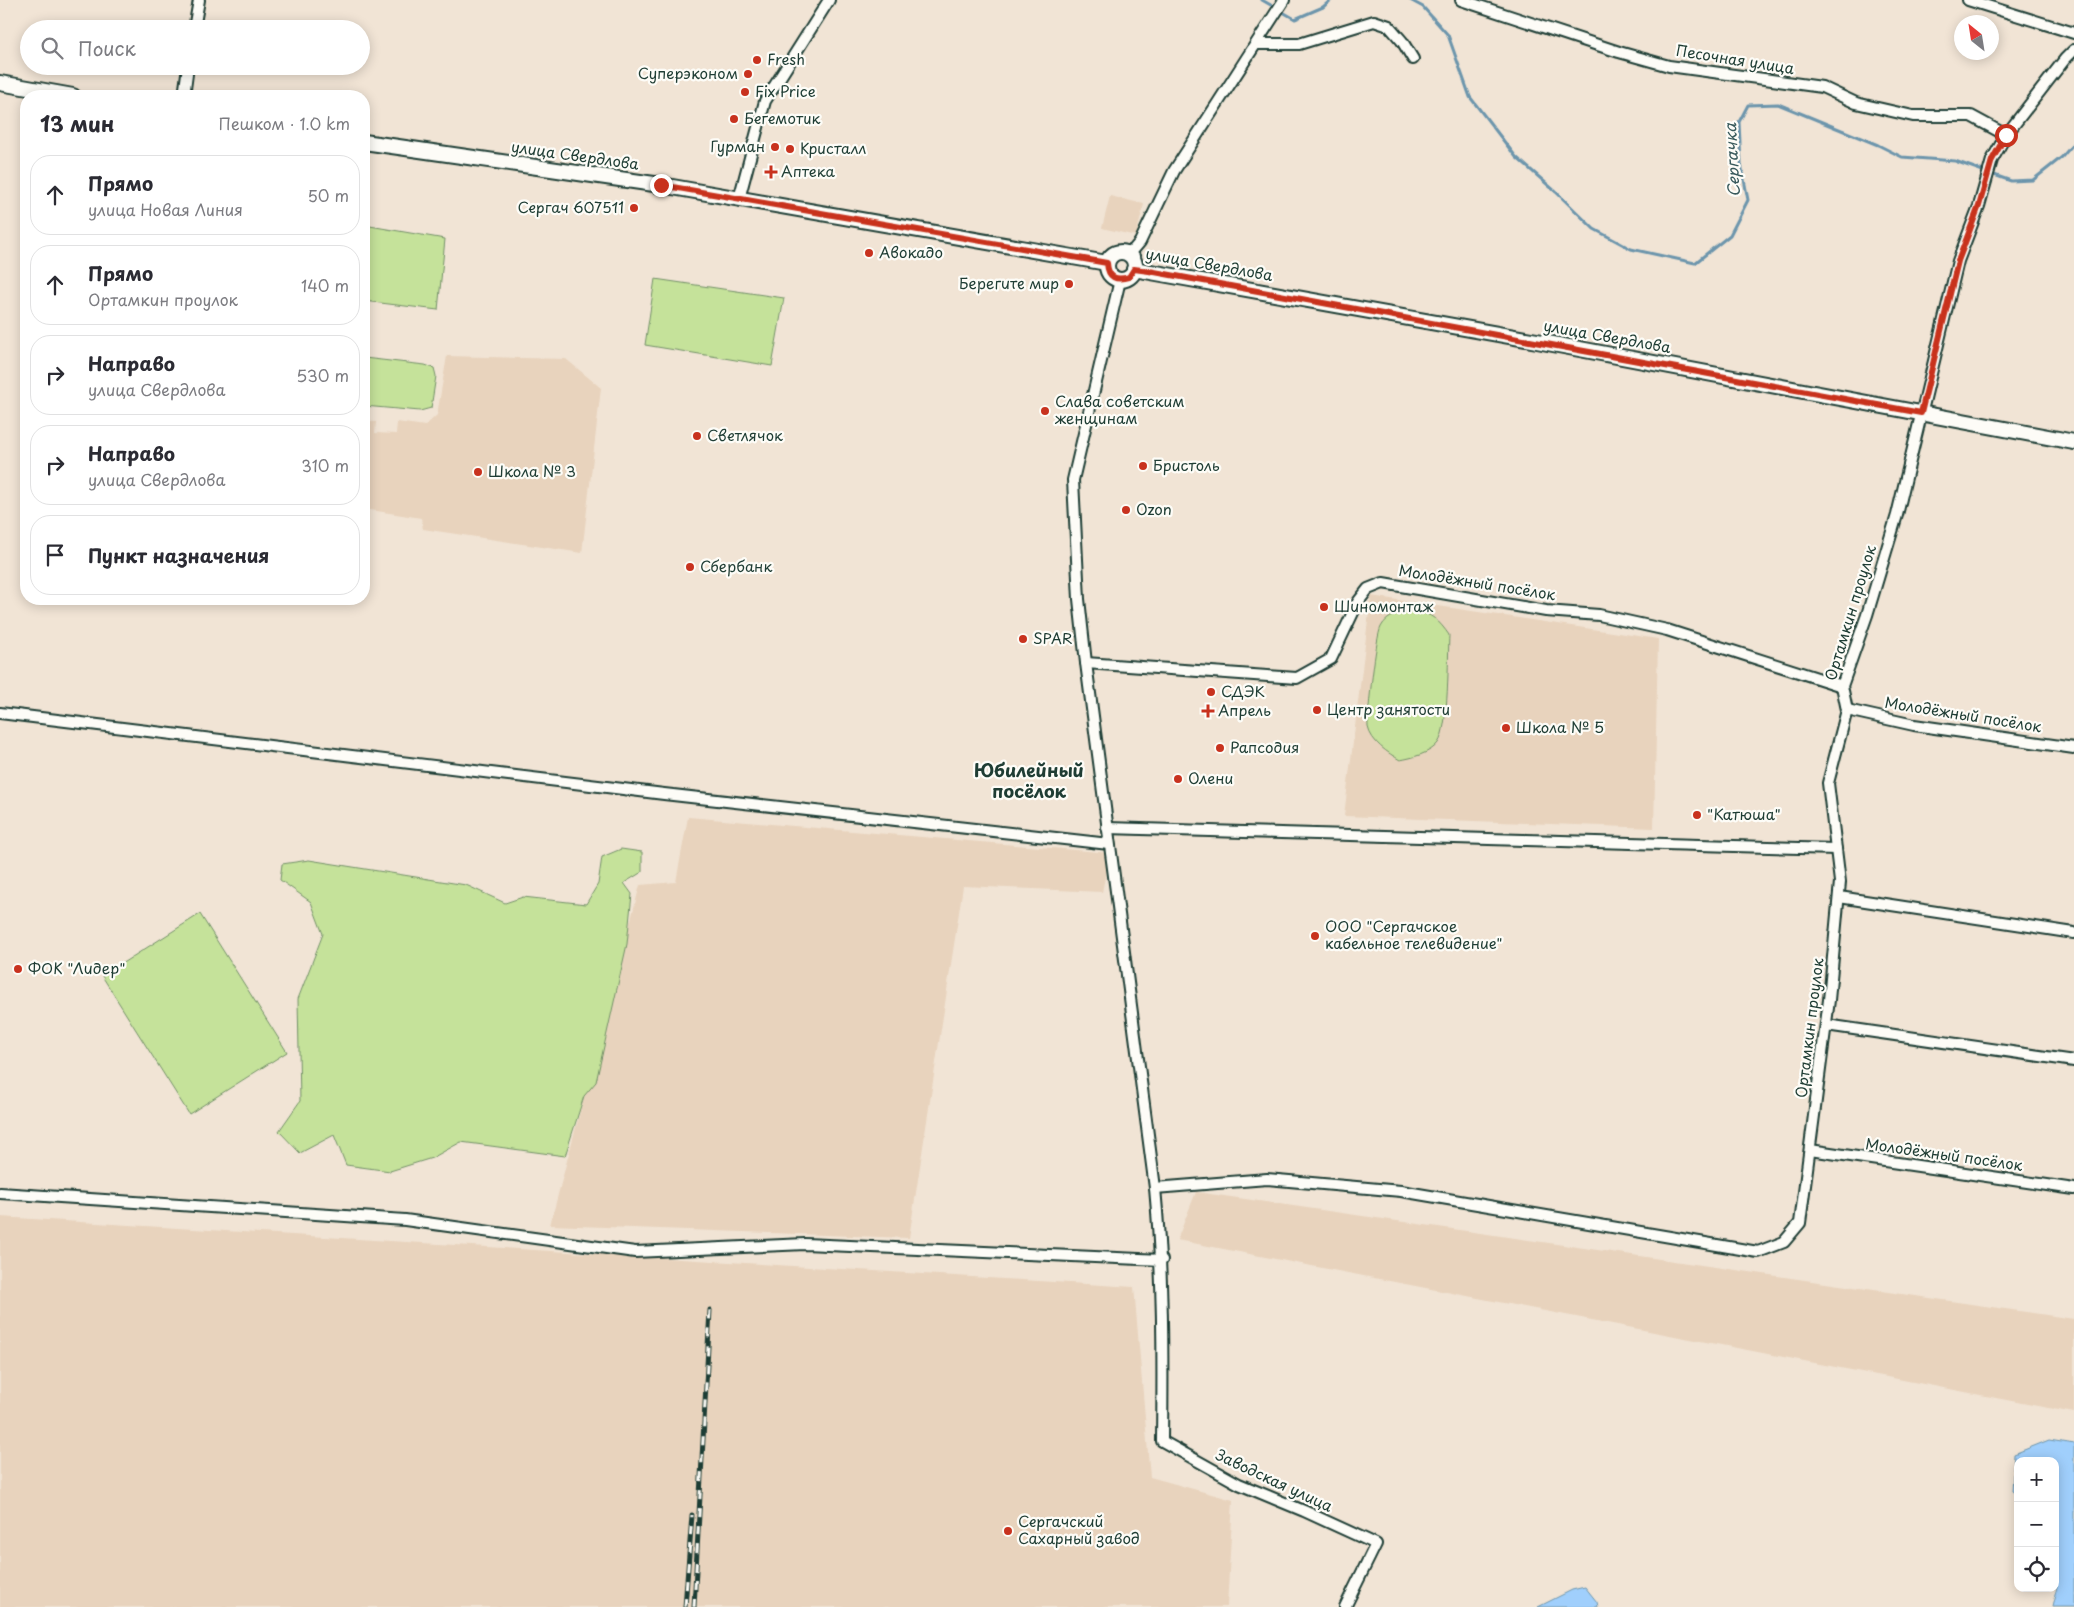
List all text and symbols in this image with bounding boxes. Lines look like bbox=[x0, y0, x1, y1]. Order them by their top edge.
north arrow bbox=[1954, 15, 1999, 60]
search box bbox=[20, 20, 370, 75]
icon: search bbox=[38, 34, 66, 62]
text: Поиск bbox=[78, 34, 136, 62]
street label: Песочная улица bbox=[1674, 38, 1797, 79]
place label: Fresh bbox=[767, 47, 805, 70]
marker: Fresh bbox=[751, 54, 763, 66]
place label: Суперэконом bbox=[638, 61, 738, 84]
marker: Суперэконом bbox=[742, 68, 754, 80]
place label: Fix Price bbox=[755, 79, 816, 102]
marker: Fix Price bbox=[739, 86, 751, 98]
place label: Бегемотик bbox=[744, 106, 821, 129]
text: 13 мин bbox=[40, 107, 115, 139]
text: Пешком · 1.0 km bbox=[219, 111, 350, 135]
marker: Бегемотик bbox=[728, 113, 740, 125]
water label: Сергачка bbox=[1717, 121, 1745, 198]
route start bbox=[1995, 124, 2018, 147]
street label: улица Свердлова bbox=[510, 134, 641, 175]
place label: Гурман bbox=[710, 134, 765, 157]
place label: Кристалл bbox=[800, 136, 867, 159]
marker: Гурман bbox=[769, 141, 781, 153]
marker: Кристалл bbox=[784, 143, 796, 155]
place label: Аптека bbox=[781, 159, 835, 182]
marker: Аптека bbox=[765, 166, 777, 178]
text: Прямо bbox=[88, 169, 153, 197]
route end bbox=[650, 174, 673, 197]
icon: ahead bbox=[41, 181, 69, 209]
text: 50 m bbox=[308, 183, 349, 207]
place label: Сергач 607511 bbox=[518, 195, 624, 218]
text: улица Новая Линия bbox=[88, 197, 243, 221]
marker: Сергач 607511 bbox=[628, 202, 640, 214]
place label: Авокадо bbox=[879, 240, 943, 263]
street label: улица Свердлова bbox=[1144, 241, 1275, 286]
marker: Авокадо bbox=[863, 247, 875, 259]
text: Прямо bbox=[88, 259, 153, 287]
icon: ahead bbox=[41, 271, 69, 299]
place label: Берегите мир bbox=[959, 271, 1059, 294]
text: 140 m bbox=[301, 273, 349, 297]
marker: Берегите мир bbox=[1063, 278, 1075, 290]
text: Ортамкин проулок bbox=[88, 287, 238, 311]
street label: улица Свердлова bbox=[1542, 313, 1673, 358]
text: Направо bbox=[88, 349, 175, 377]
icon: right bbox=[41, 361, 69, 389]
text: 530 m bbox=[296, 363, 349, 387]
text: улица Свердлова bbox=[88, 377, 225, 401]
place label: Слава советским женщинам bbox=[1054, 389, 1185, 429]
marker: Слава советским женщинам bbox=[1039, 405, 1051, 417]
place label: Светлячок bbox=[707, 423, 783, 446]
marker: Светлячок bbox=[691, 430, 703, 442]
text: Направо bbox=[88, 439, 175, 467]
icon: right bbox=[41, 451, 69, 479]
text: 310 m bbox=[301, 453, 349, 477]
place label: Бристоль bbox=[1153, 453, 1220, 476]
place label: Школа № 3 bbox=[488, 459, 576, 482]
marker: Бристоль bbox=[1137, 460, 1149, 472]
marker: Школа № 3 bbox=[472, 466, 484, 478]
text: улица Свердлова bbox=[88, 467, 225, 491]
place label: Ozon bbox=[1136, 497, 1172, 520]
marker: Ozon bbox=[1120, 504, 1132, 516]
icon: arrive bbox=[41, 541, 69, 569]
text: Пункт назначения bbox=[88, 541, 269, 569]
street label: Ортамкин проулок bbox=[1818, 542, 1881, 683]
place label: Сбербанк bbox=[700, 554, 772, 577]
street label: Молодёжный посёлок bbox=[1397, 558, 1557, 605]
marker: Сбербанк bbox=[684, 561, 696, 573]
place label: Шиномонтаж bbox=[1334, 594, 1433, 617]
marker: Шиномонтаж bbox=[1318, 601, 1330, 613]
place label: SPAR bbox=[1033, 626, 1073, 649]
marker: SPAR bbox=[1017, 633, 1029, 645]
place label: СДЭК bbox=[1221, 679, 1265, 702]
marker: СДЭК bbox=[1205, 686, 1217, 698]
street label: Молодёжный посёлок bbox=[1883, 690, 2043, 737]
place label: Центр занятости bbox=[1327, 697, 1450, 720]
place label: Апрель bbox=[1218, 698, 1271, 721]
marker: Центр занятости bbox=[1311, 704, 1323, 716]
marker: Апрель bbox=[1202, 705, 1214, 717]
place label: Школа № 5 bbox=[1516, 715, 1604, 738]
marker: Школа № 5 bbox=[1500, 722, 1512, 734]
place label: Рапсодия bbox=[1230, 735, 1299, 758]
marker: Рапсодия bbox=[1214, 742, 1226, 754]
district label: Юбилейный посёлок bbox=[974, 756, 1084, 804]
place label: Олени bbox=[1188, 766, 1233, 789]
marker: Олени bbox=[1172, 773, 1184, 785]
place label: "Катюша" bbox=[1707, 802, 1781, 825]
marker: "Катюша" bbox=[1691, 809, 1703, 821]
place label: ООО "Сергачское кабельное телевидение" bbox=[1325, 914, 1502, 954]
marker: ООО "Сергачское кабельное телевидение" bbox=[1309, 930, 1321, 942]
place label: ФОК "Лидер" bbox=[28, 956, 125, 979]
street label: Ортамкин проулок bbox=[1789, 957, 1829, 1099]
marker: ФОК "Лидер" bbox=[12, 963, 24, 975]
street label: Молодёжный посёлок bbox=[1864, 1131, 2024, 1176]
street label: Заводская улица bbox=[1212, 1442, 1337, 1517]
map controls bbox=[2014, 1457, 2059, 1592]
button: + bbox=[2014, 1457, 2059, 1502]
button: − bbox=[2014, 1502, 2059, 1547]
place label: Сергачский Сахарный завод bbox=[1018, 1509, 1140, 1549]
marker: Сергачский Сахарный завод bbox=[1002, 1525, 1014, 1537]
button: locate bbox=[2014, 1547, 2059, 1592]

